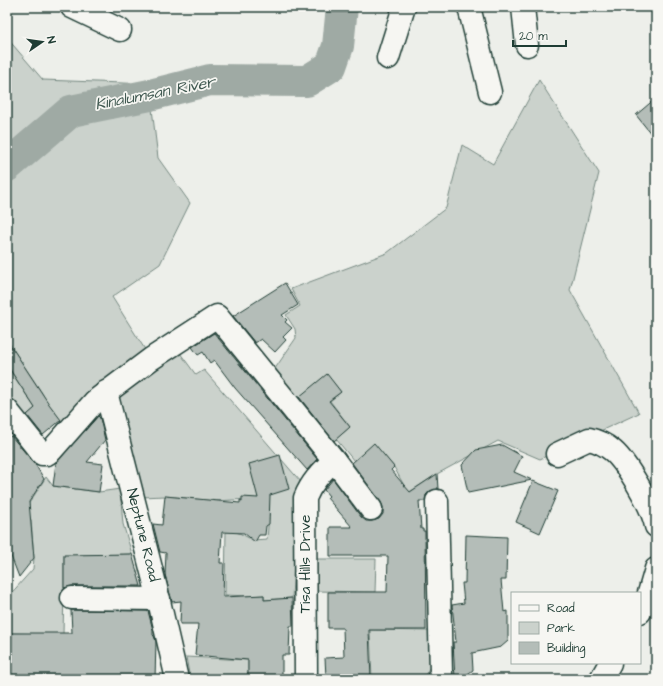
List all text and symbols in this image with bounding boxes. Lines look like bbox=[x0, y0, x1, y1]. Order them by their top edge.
north arrow bbox=[22, 22, 62, 62]
scale bar bbox=[513, 22, 566, 48]
text: 20 m bbox=[519, 28, 548, 45]
text: N bbox=[43, 35, 59, 45]
water label: Kinalumsan River bbox=[93, 70, 219, 115]
street label: Neptune Road bbox=[121, 486, 165, 584]
street label: Tisa Hills Drive bbox=[295, 515, 316, 613]
legend bbox=[511, 592, 641, 664]
text: Road bbox=[547, 600, 575, 617]
text: Park bbox=[547, 620, 575, 637]
text: Building bbox=[547, 640, 585, 658]

